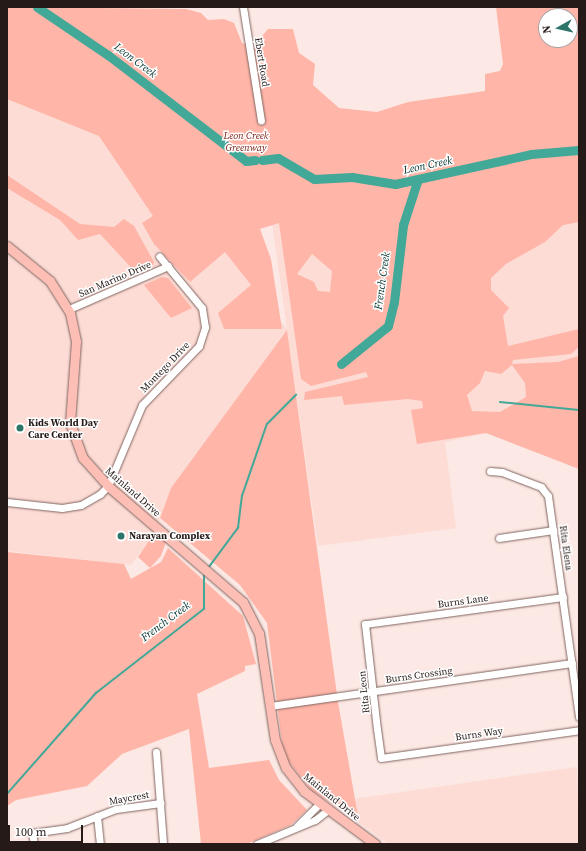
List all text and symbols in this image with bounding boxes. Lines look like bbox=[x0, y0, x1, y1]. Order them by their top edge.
north arrow bbox=[538, 8, 578, 48]
text: N bbox=[539, 25, 555, 35]
street label: Ebert Road bbox=[252, 37, 272, 87]
water label: Leon Creek bbox=[111, 41, 159, 81]
park label: Leon Creek Greenway bbox=[223, 129, 269, 152]
water label: Leon Creek bbox=[402, 154, 454, 178]
water label: French Creek bbox=[372, 251, 394, 311]
street label: San Marino Drive bbox=[77, 258, 153, 300]
street label: Montego Drive bbox=[138, 339, 192, 395]
place label: Kids World Day Care Center bbox=[28, 416, 98, 440]
marker: Kids World Day Care Center bbox=[15, 423, 25, 433]
street label: Mainland Drive bbox=[103, 465, 163, 519]
street label: Rita Elena bbox=[557, 525, 575, 571]
place label: Narayan Complex bbox=[129, 530, 210, 542]
marker: Narayan Complex bbox=[116, 531, 126, 541]
street label: Burns Lane bbox=[437, 592, 489, 610]
water label: French Creek bbox=[139, 599, 193, 645]
street label: Burns Crossing bbox=[385, 664, 453, 686]
street label: Rita Leon bbox=[356, 670, 372, 714]
street label: Burns Way bbox=[454, 725, 504, 743]
street label: Mainland Drive bbox=[301, 771, 363, 823]
street label: Maycrest bbox=[108, 789, 150, 807]
scale bar bbox=[10, 817, 85, 843]
text: 100 m bbox=[15, 824, 47, 840]

